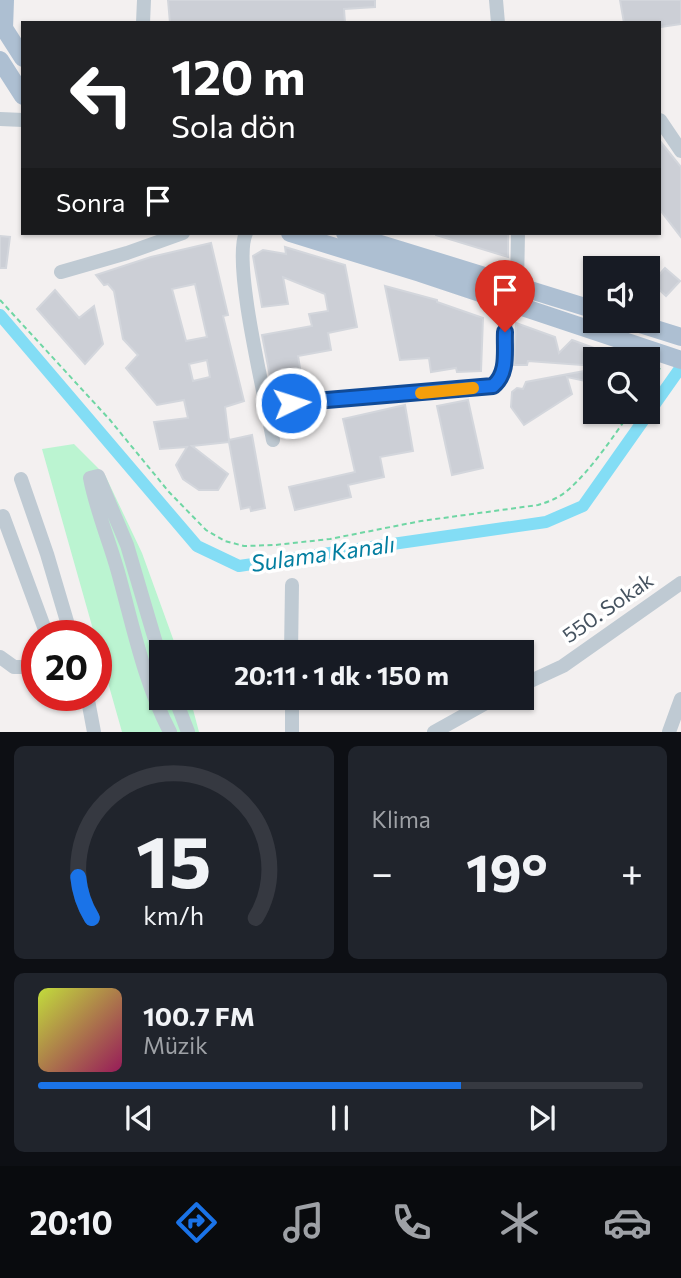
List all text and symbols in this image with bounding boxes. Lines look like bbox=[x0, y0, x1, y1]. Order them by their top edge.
text: 120 m bbox=[171, 45, 305, 105]
icon: left bbox=[56, 49, 147, 140]
text: Sola dön bbox=[171, 105, 296, 145]
icon: arrive bbox=[139, 182, 177, 220]
text: Sonra bbox=[56, 186, 125, 217]
map controls bbox=[583, 256, 660, 424]
button: sound bbox=[583, 256, 660, 333]
pin bbox=[475, 260, 535, 332]
icon: arrive bbox=[486, 271, 524, 309]
button: search bbox=[583, 347, 660, 424]
position arrow bbox=[254, 366, 328, 440]
water label: Sulama Kanalı bbox=[249, 529, 397, 577]
street label: 550. Sokak bbox=[557, 566, 657, 647]
speed limit sign: 20 bbox=[21, 620, 112, 711]
text: 20:11 · 1 dk · 150 m bbox=[234, 659, 449, 690]
text: Klima bbox=[372, 805, 431, 833]
text: 15 bbox=[136, 815, 211, 904]
text: 19° bbox=[466, 839, 548, 903]
text: − bbox=[372, 848, 393, 895]
text: + bbox=[621, 848, 643, 895]
text: km/h bbox=[143, 900, 204, 930]
text: 100.7 FM bbox=[143, 1000, 255, 1031]
text: Müzik bbox=[143, 1031, 208, 1059]
icon: previous bbox=[120, 1099, 158, 1137]
icon: pause bbox=[321, 1099, 359, 1137]
icon: next bbox=[523, 1099, 561, 1137]
icon: directions bbox=[172, 1198, 221, 1247]
icon: music bbox=[279, 1198, 328, 1247]
icon: phone bbox=[387, 1198, 436, 1247]
icon: climate bbox=[495, 1198, 544, 1247]
icon: car bbox=[603, 1198, 652, 1247]
text: 20:10 bbox=[29, 1202, 113, 1242]

